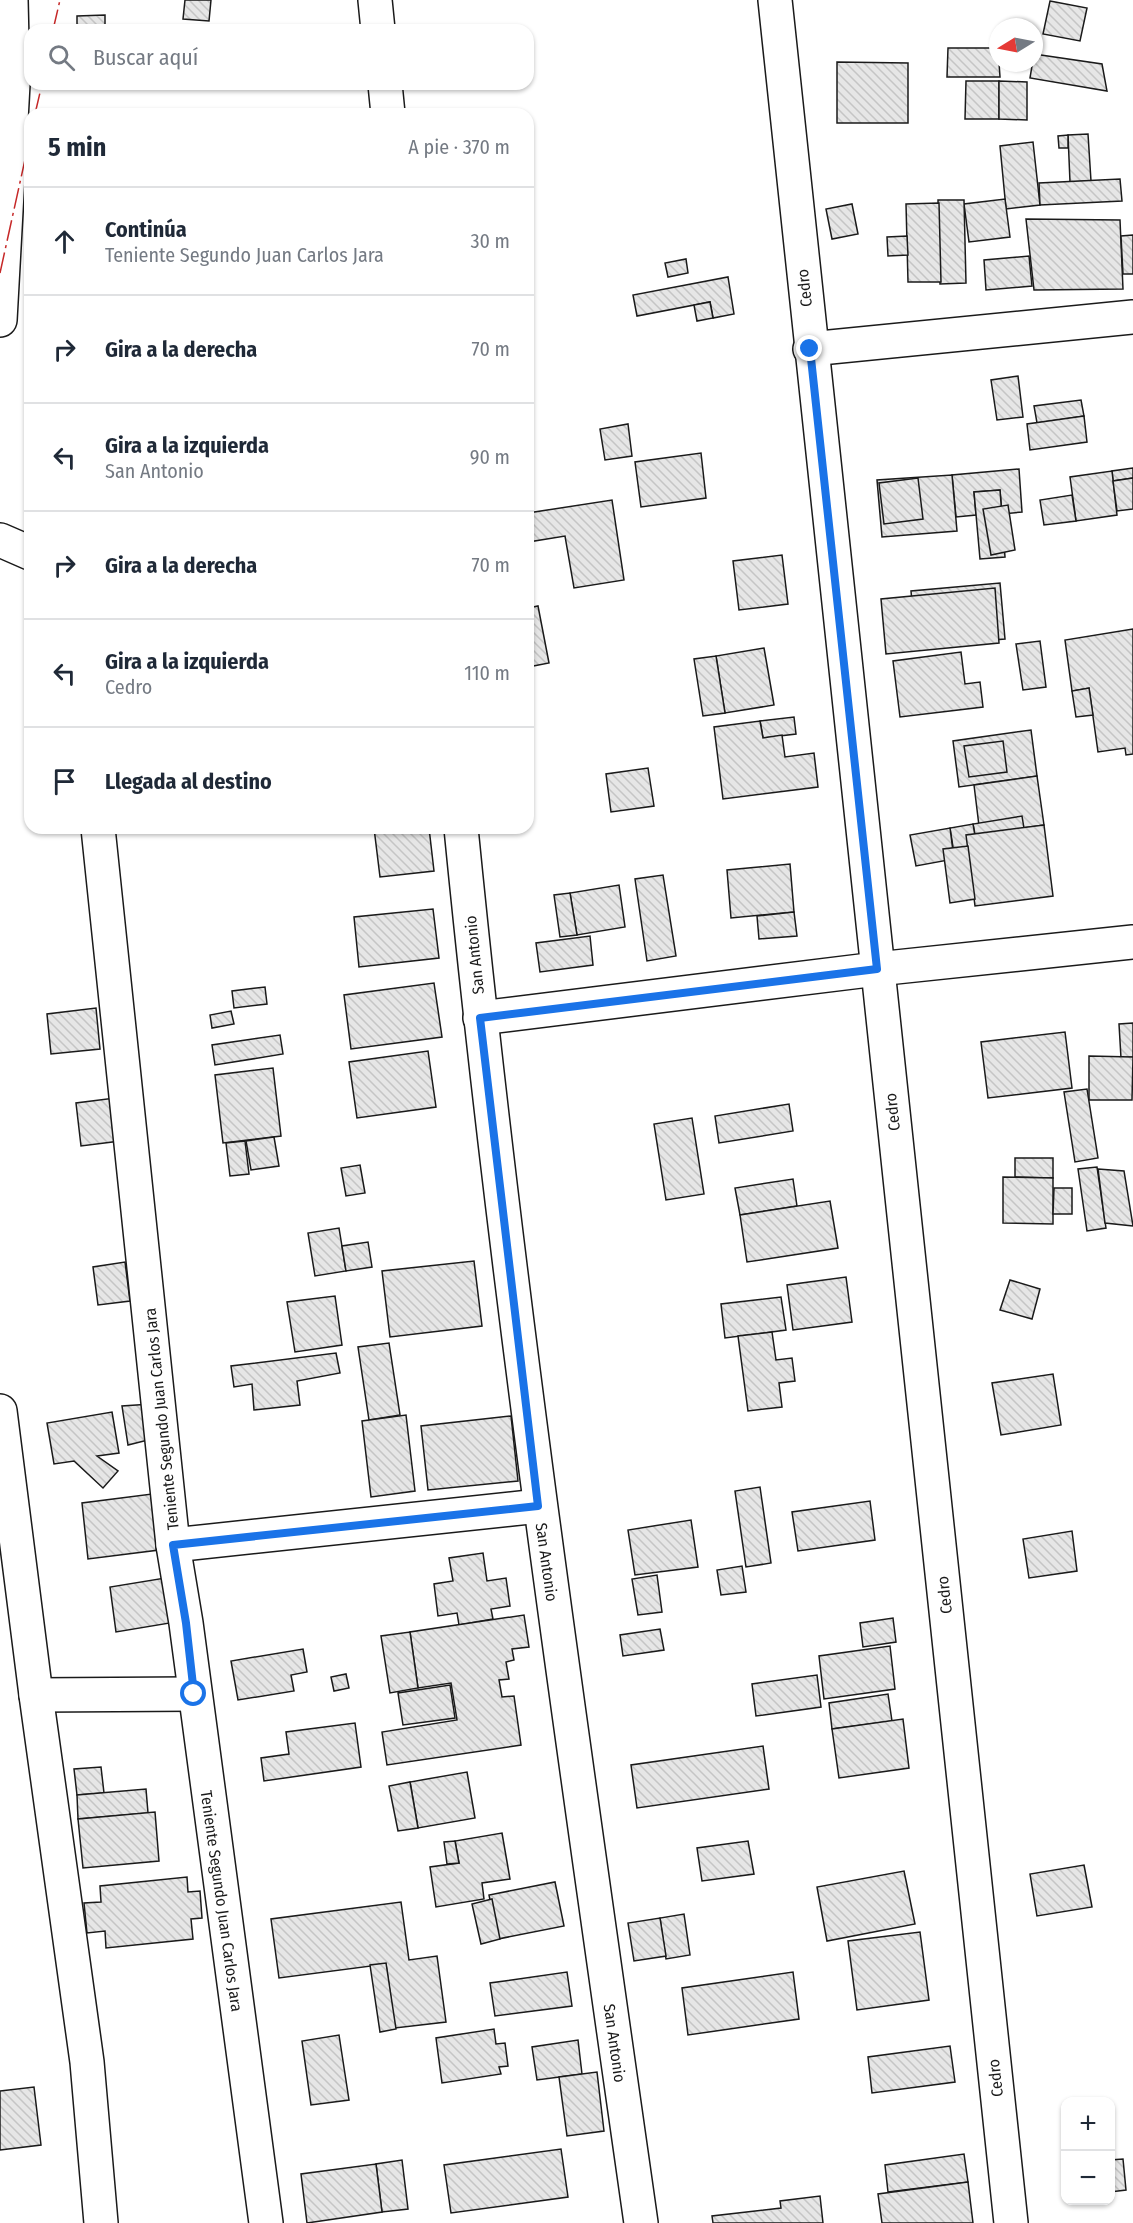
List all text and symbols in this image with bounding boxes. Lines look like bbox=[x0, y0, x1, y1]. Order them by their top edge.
north arrow bbox=[989, 18, 1043, 72]
search box bbox=[24, 24, 534, 90]
icon: search bbox=[45, 41, 78, 74]
text: Buscar aquí bbox=[93, 44, 198, 71]
text: 5 min bbox=[48, 132, 106, 163]
text: A pie · 370 m bbox=[408, 135, 510, 159]
text: Continúa bbox=[105, 216, 187, 243]
icon: ahead bbox=[48, 225, 81, 258]
text: 30 m bbox=[470, 229, 510, 253]
text: Teniente Segundo Juan Carlos Jara bbox=[105, 243, 384, 267]
street label: Cedro bbox=[793, 268, 816, 308]
icon: right bbox=[48, 333, 81, 366]
route end bbox=[796, 335, 822, 361]
text: Gira a la derecha bbox=[105, 336, 257, 363]
text: 70 m bbox=[472, 337, 510, 361]
text: Gira a la izquierda bbox=[105, 432, 269, 459]
icon: left bbox=[48, 441, 81, 474]
text: 90 m bbox=[470, 445, 510, 469]
text: San Antonio bbox=[105, 459, 204, 483]
icon: right bbox=[48, 549, 81, 582]
text: Gira a la derecha bbox=[105, 552, 257, 579]
text: 70 m bbox=[472, 553, 510, 577]
text: Gira a la izquierda bbox=[105, 648, 269, 675]
icon: left bbox=[48, 657, 81, 690]
text: 110 m bbox=[464, 661, 510, 685]
text: Cedro bbox=[105, 675, 152, 699]
icon: arrive bbox=[48, 765, 81, 798]
text: Llegada al destino bbox=[105, 768, 272, 795]
street label: San Antonio bbox=[461, 915, 488, 995]
street label: Cedro bbox=[881, 1092, 904, 1132]
street label: Teniente Segundo Juan Carlos Jara bbox=[140, 1307, 183, 1531]
street label: San Antonio bbox=[532, 1522, 561, 1603]
street label: Cedro bbox=[933, 1575, 956, 1615]
route start bbox=[180, 1680, 206, 1706]
street label: Teniente Segundo Juan Carlos Jara bbox=[197, 1789, 246, 2013]
street label: San Antonio bbox=[600, 2003, 629, 2084]
street label: Cedro bbox=[984, 2058, 1007, 2098]
map controls bbox=[1061, 2097, 1115, 2205]
button: + bbox=[1061, 2097, 1115, 2151]
button: − bbox=[1061, 2151, 1115, 2205]

